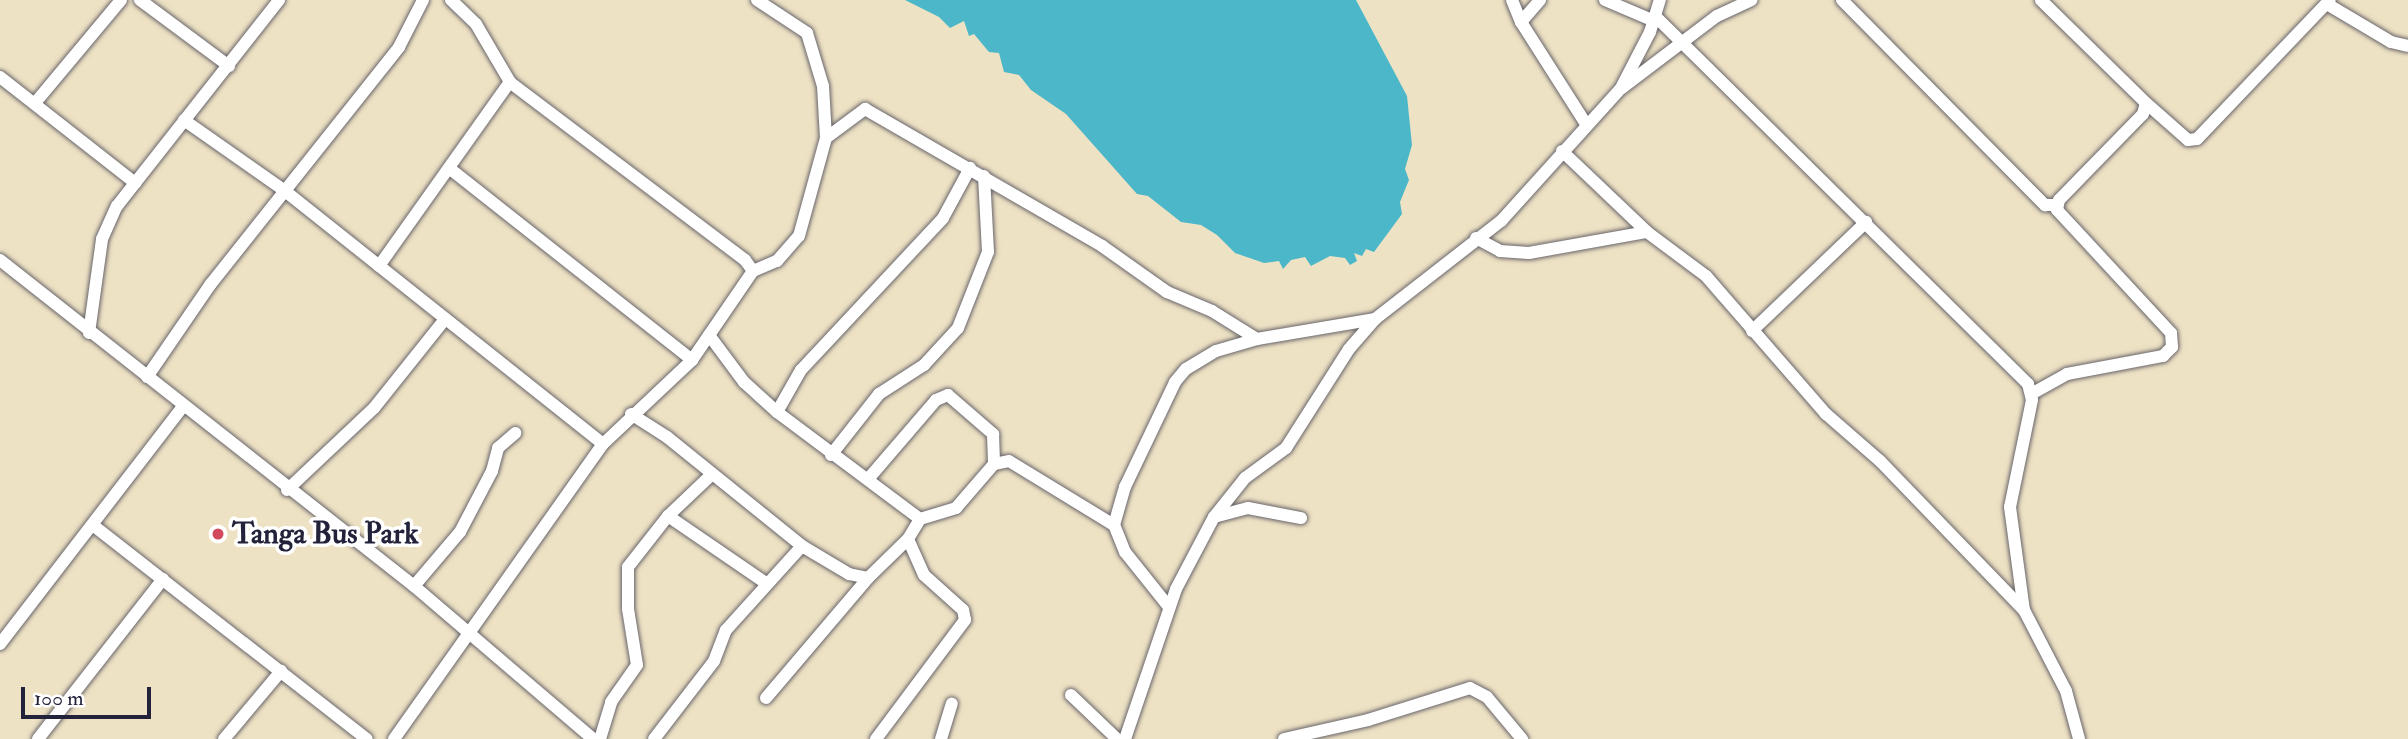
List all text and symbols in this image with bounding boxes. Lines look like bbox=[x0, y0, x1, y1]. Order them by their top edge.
place label: Tanga Bus Park bbox=[232, 516, 419, 552]
marker: Tanga Bus Park bbox=[210, 526, 226, 542]
scale bar bbox=[24, 672, 154, 716]
text: 100 m bbox=[34, 685, 84, 712]

